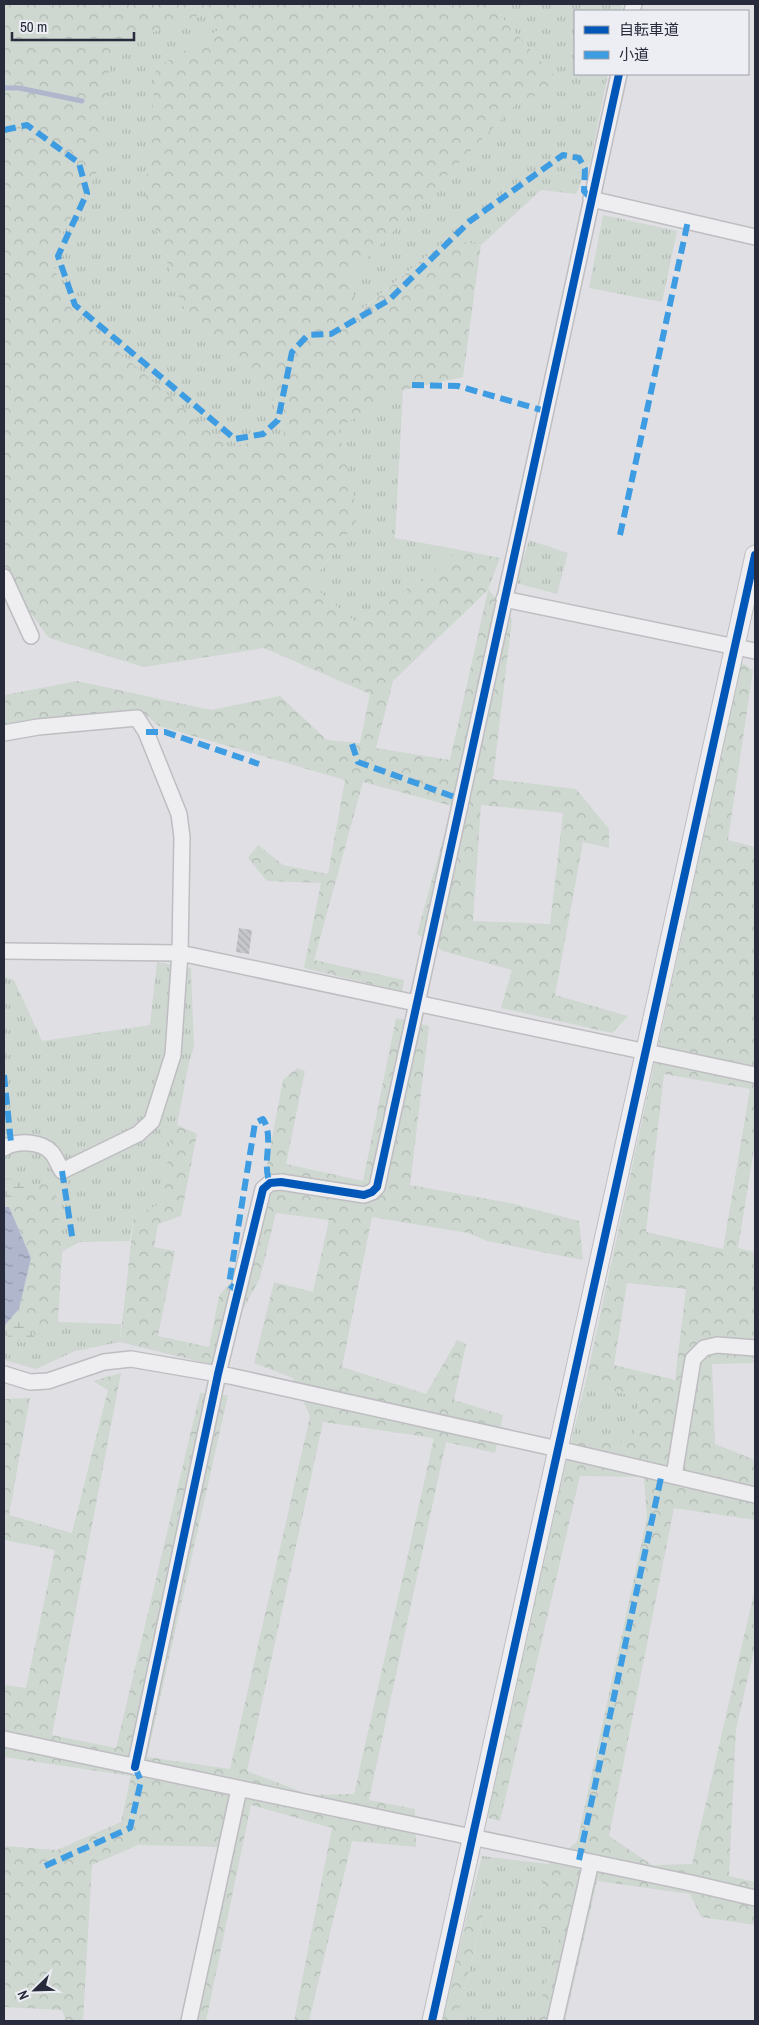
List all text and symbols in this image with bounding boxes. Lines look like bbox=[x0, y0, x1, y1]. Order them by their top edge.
scale bar bbox=[12, 10, 135, 42]
legend bbox=[574, 10, 749, 75]
text: 50 m bbox=[20, 16, 47, 37]
text: 自転車道 bbox=[619, 19, 679, 40]
text: 小道 bbox=[619, 44, 649, 65]
north arrow bbox=[10, 1965, 60, 2015]
text: N bbox=[13, 1988, 33, 2002]

